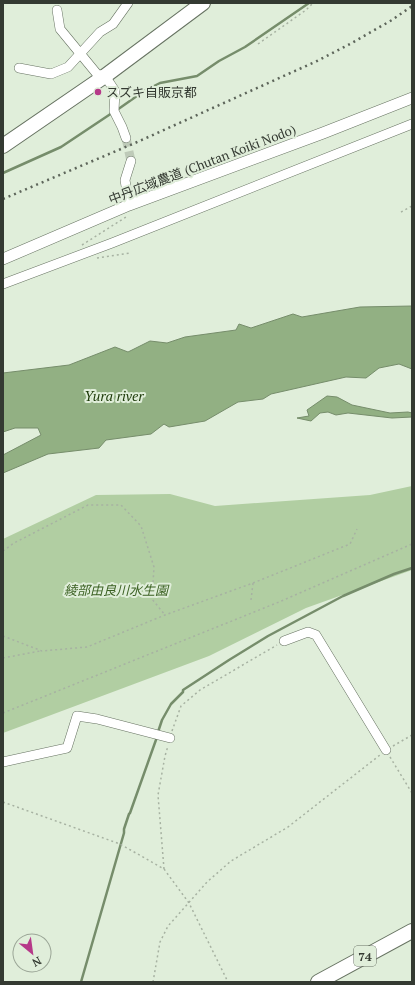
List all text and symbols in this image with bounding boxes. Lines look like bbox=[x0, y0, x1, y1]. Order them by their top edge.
place label: スズキ自販京都 bbox=[106, 83, 197, 101]
marker: スズキ自販京都 bbox=[93, 87, 103, 97]
street label: 中丹広域農道 (Chutan Koiki Nodo) bbox=[106, 120, 298, 208]
water label: Yura river bbox=[84, 386, 144, 405]
park label: 綾部由良川水生園 bbox=[64, 581, 170, 599]
north arrow bbox=[12, 933, 52, 973]
road number: 74 bbox=[354, 946, 376, 966]
text: N bbox=[29, 954, 44, 970]

